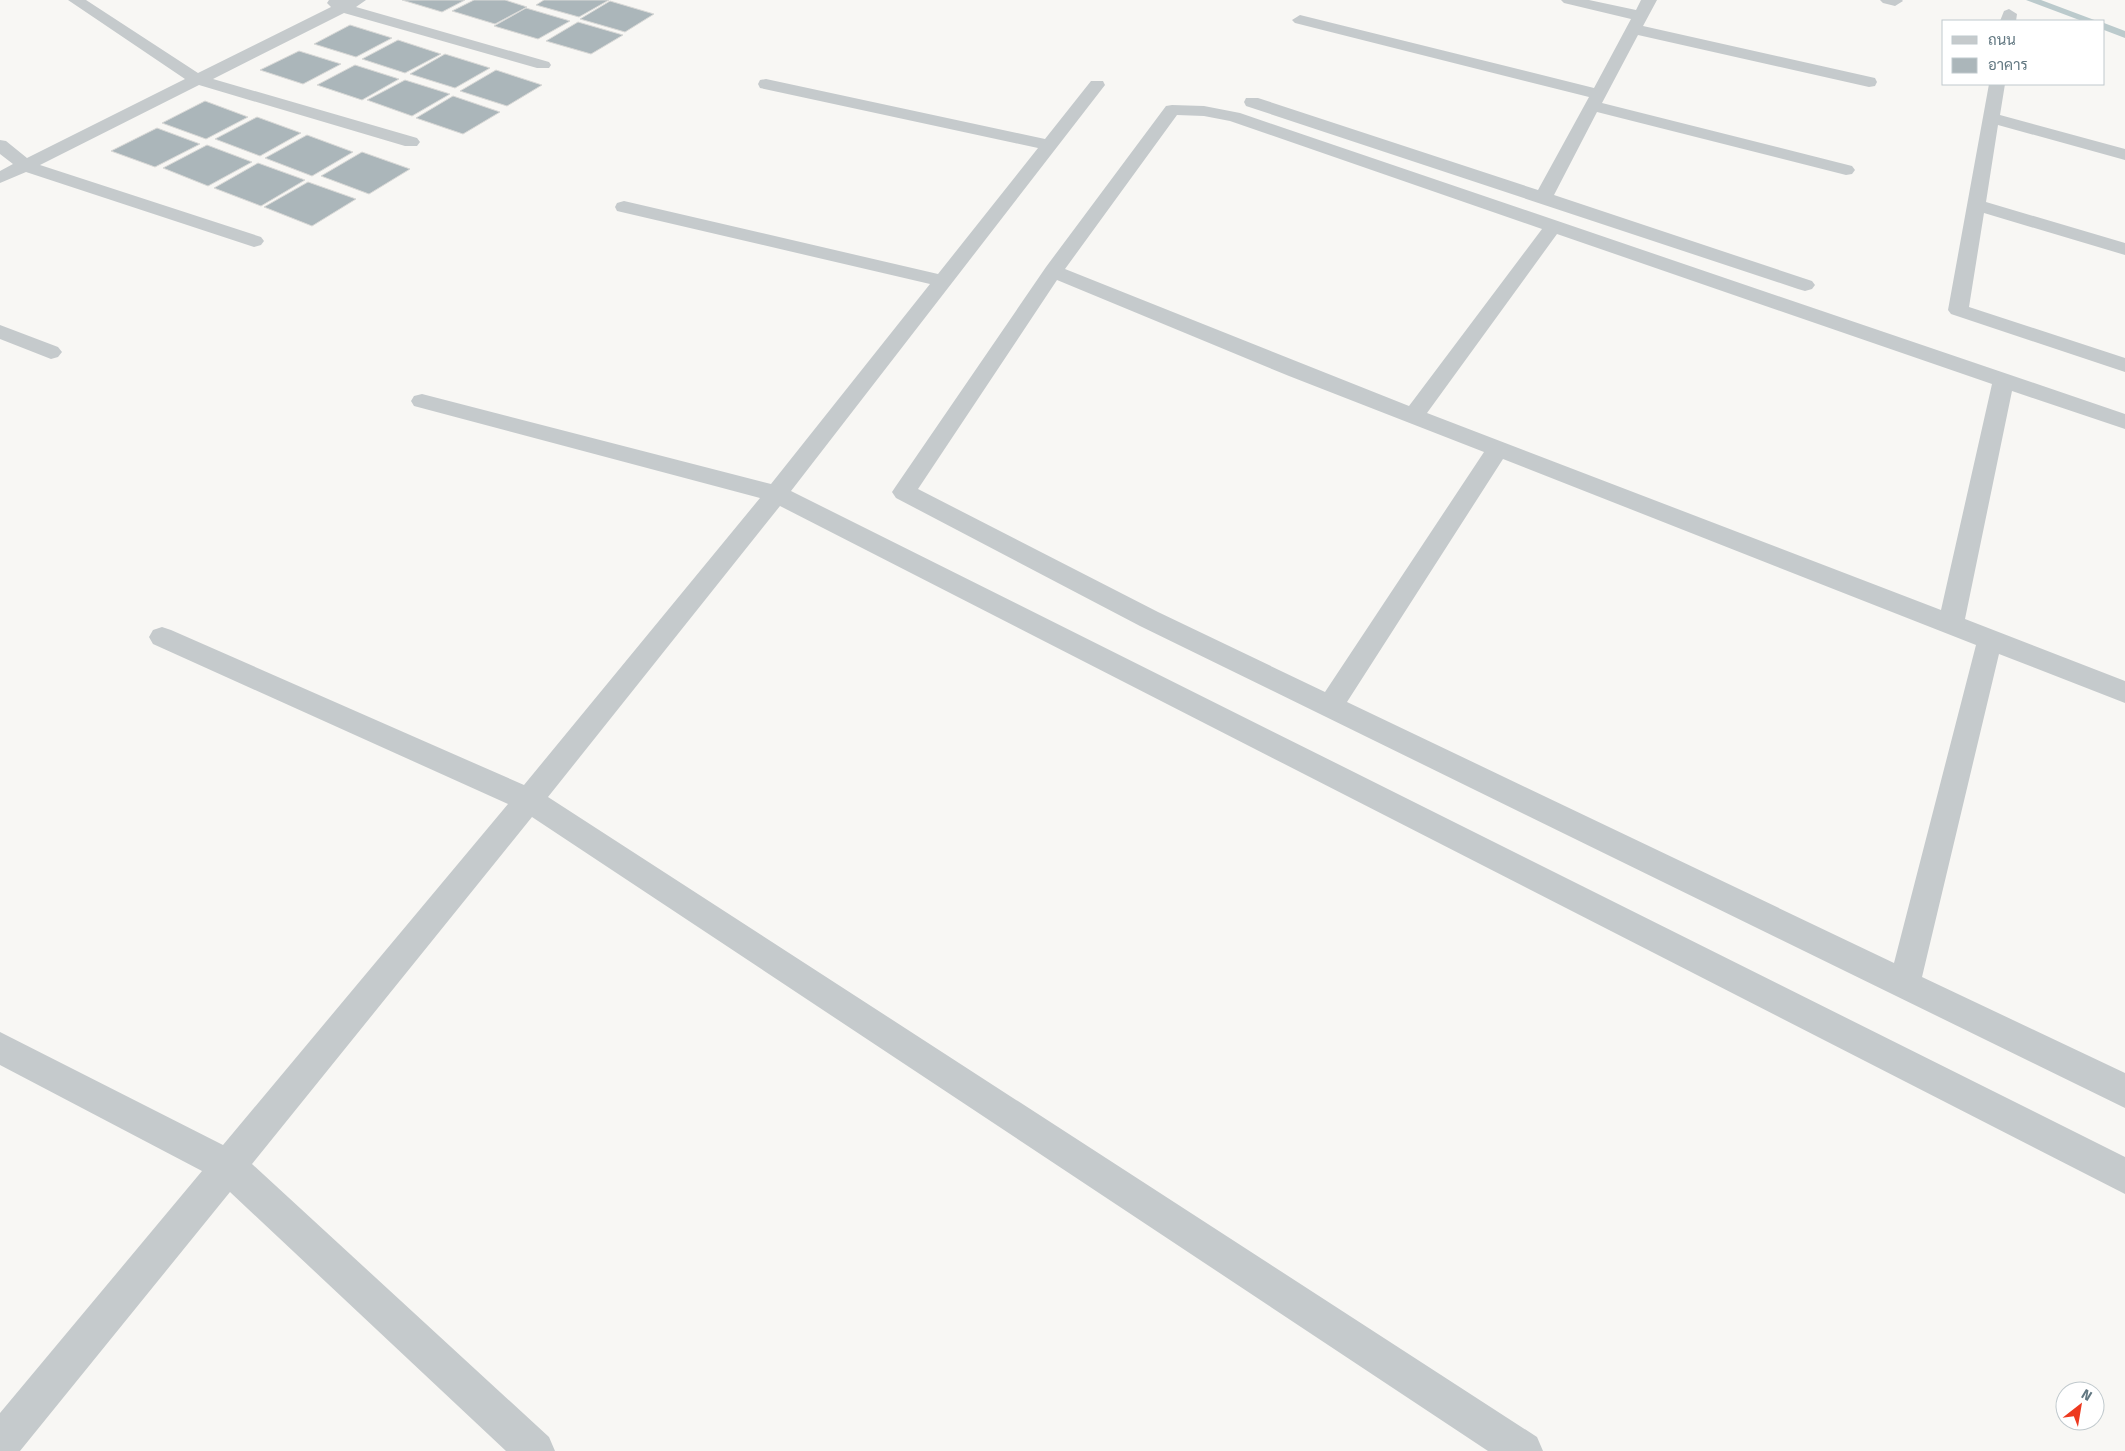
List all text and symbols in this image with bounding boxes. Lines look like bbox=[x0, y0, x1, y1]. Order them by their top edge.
legend bbox=[1942, 20, 2105, 85]
text: ถนน bbox=[1988, 31, 2016, 49]
text: อาคาร bbox=[1988, 56, 2028, 74]
north arrow bbox=[2055, 1381, 2105, 1431]
text: N bbox=[2078, 1386, 2095, 1405]

